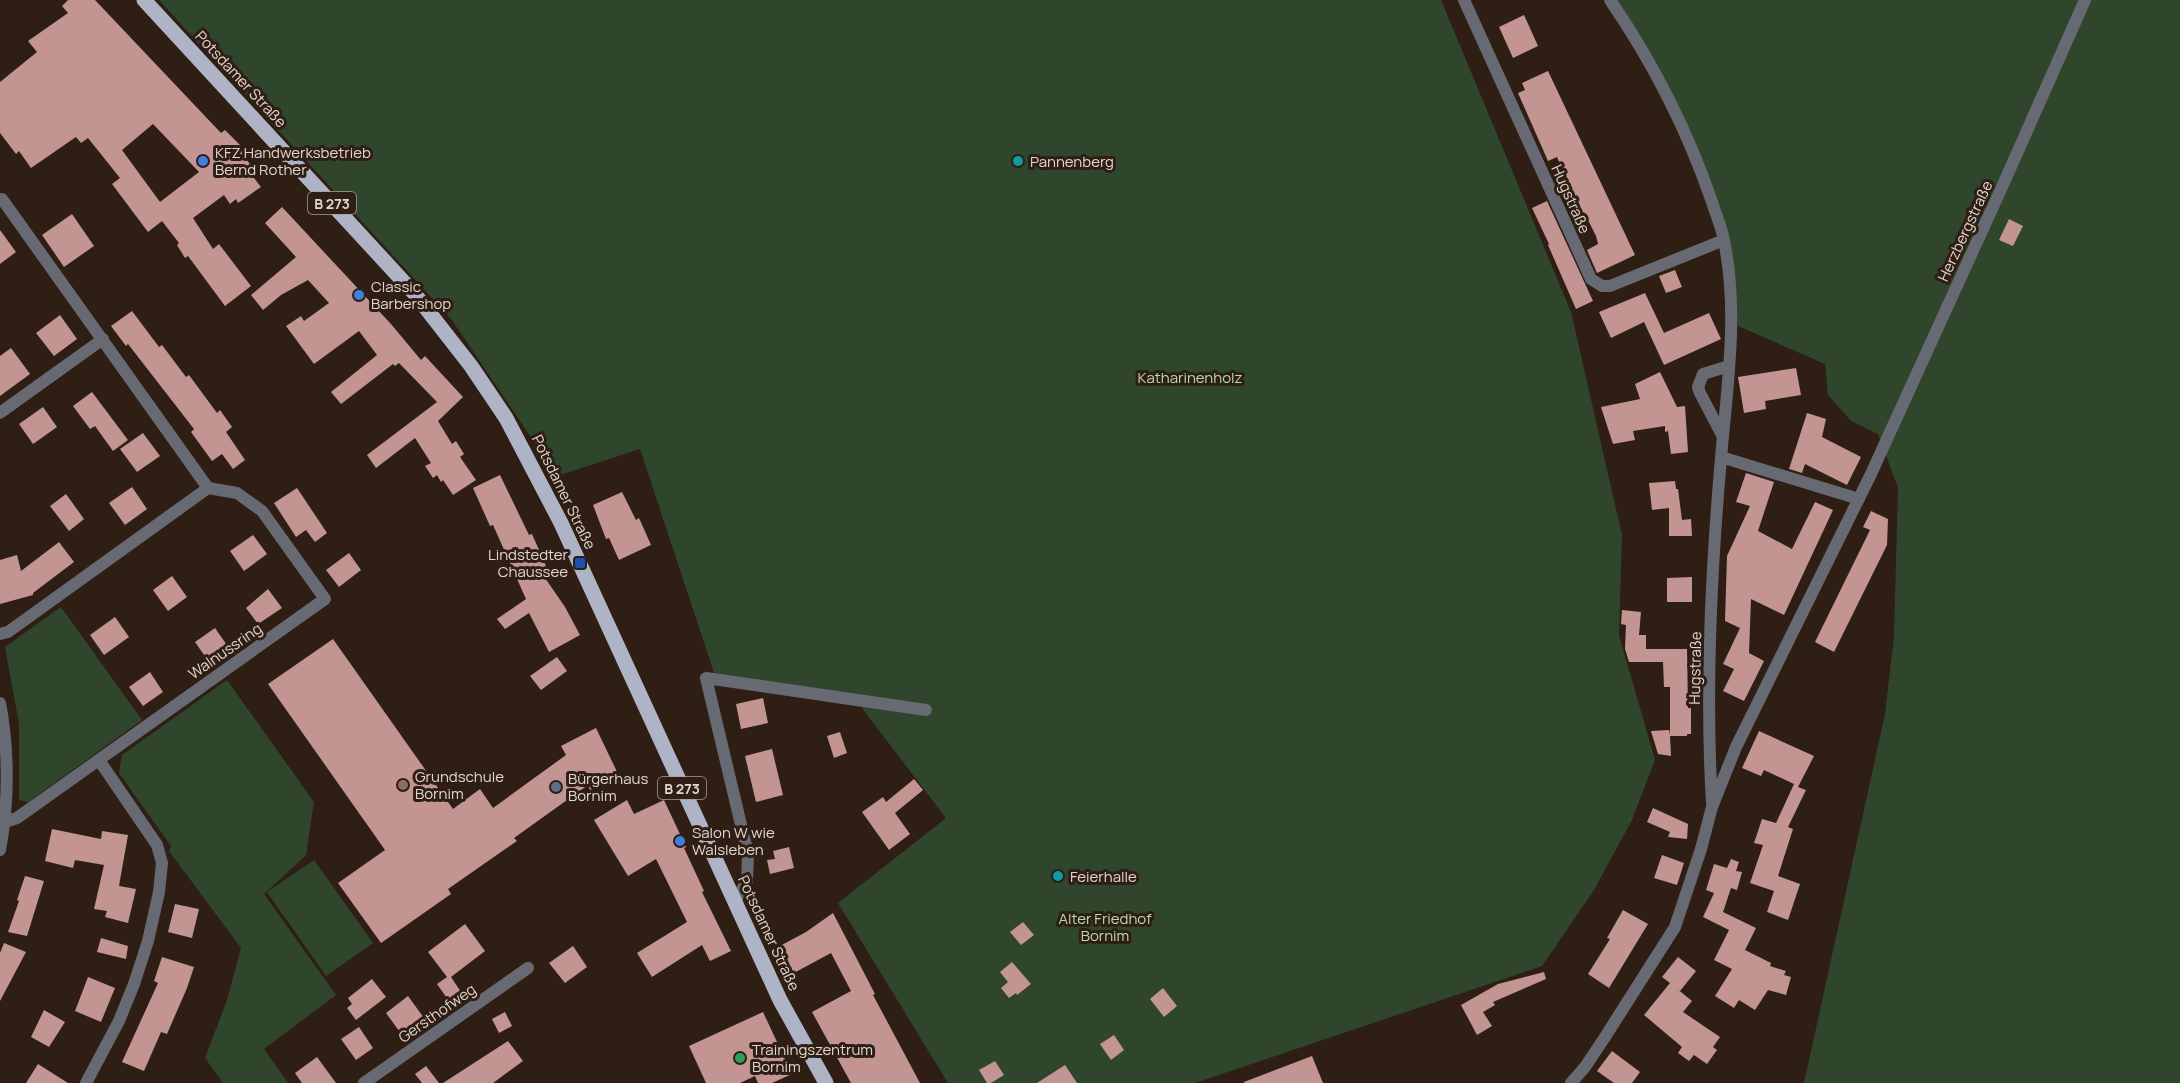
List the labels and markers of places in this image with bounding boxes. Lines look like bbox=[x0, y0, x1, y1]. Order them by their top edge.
place label: KFZ Handwerksbetrieb Bernd Rother bbox=[215, 142, 371, 180]
place label: Pannenberg bbox=[1030, 151, 1114, 172]
marker: KFZ Handwerksbetrieb Bernd Rother bbox=[196, 154, 210, 168]
marker: Pannenberg bbox=[1011, 154, 1025, 168]
place label: Classic Barbershop bbox=[371, 276, 451, 314]
marker: Classic Barbershop bbox=[352, 288, 366, 302]
place label: Lindstedter Chaussee bbox=[488, 544, 569, 582]
marker: Lindstedter Chaussee bbox=[573, 556, 587, 570]
place label: Grundschule Bornim bbox=[415, 766, 504, 804]
place label: Bürgerhaus Bornim bbox=[568, 768, 648, 806]
marker: Grundschule Bornim bbox=[396, 778, 410, 792]
marker: Bürgerhaus Bornim bbox=[549, 780, 563, 794]
place label: Salon W wie Walsleben bbox=[692, 822, 775, 860]
marker: Salon W wie Walsleben bbox=[673, 834, 687, 848]
place label: Feierhalle bbox=[1070, 866, 1137, 887]
marker: Feierhalle bbox=[1051, 869, 1065, 883]
place label: Trainingszentrum Bornim bbox=[752, 1039, 873, 1077]
marker: Trainingszentrum Bornim bbox=[733, 1051, 747, 1065]

